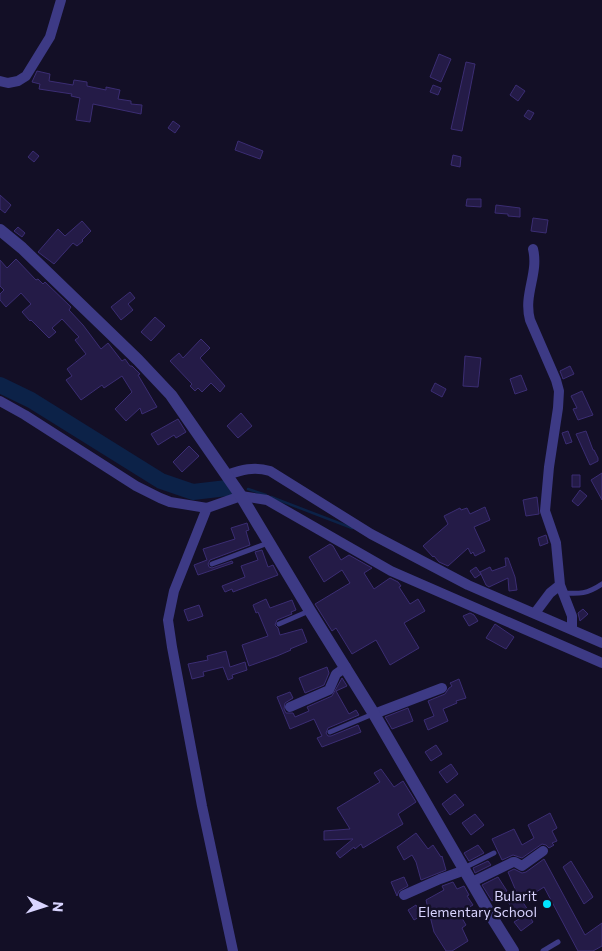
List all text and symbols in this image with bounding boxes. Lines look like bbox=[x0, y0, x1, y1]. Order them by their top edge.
north arrow bbox=[20, 881, 70, 931]
place label: Bularit Elementary School bbox=[418, 887, 537, 920]
marker: Bularit Elementary School bbox=[541, 898, 553, 910]
text: N bbox=[50, 901, 67, 913]

